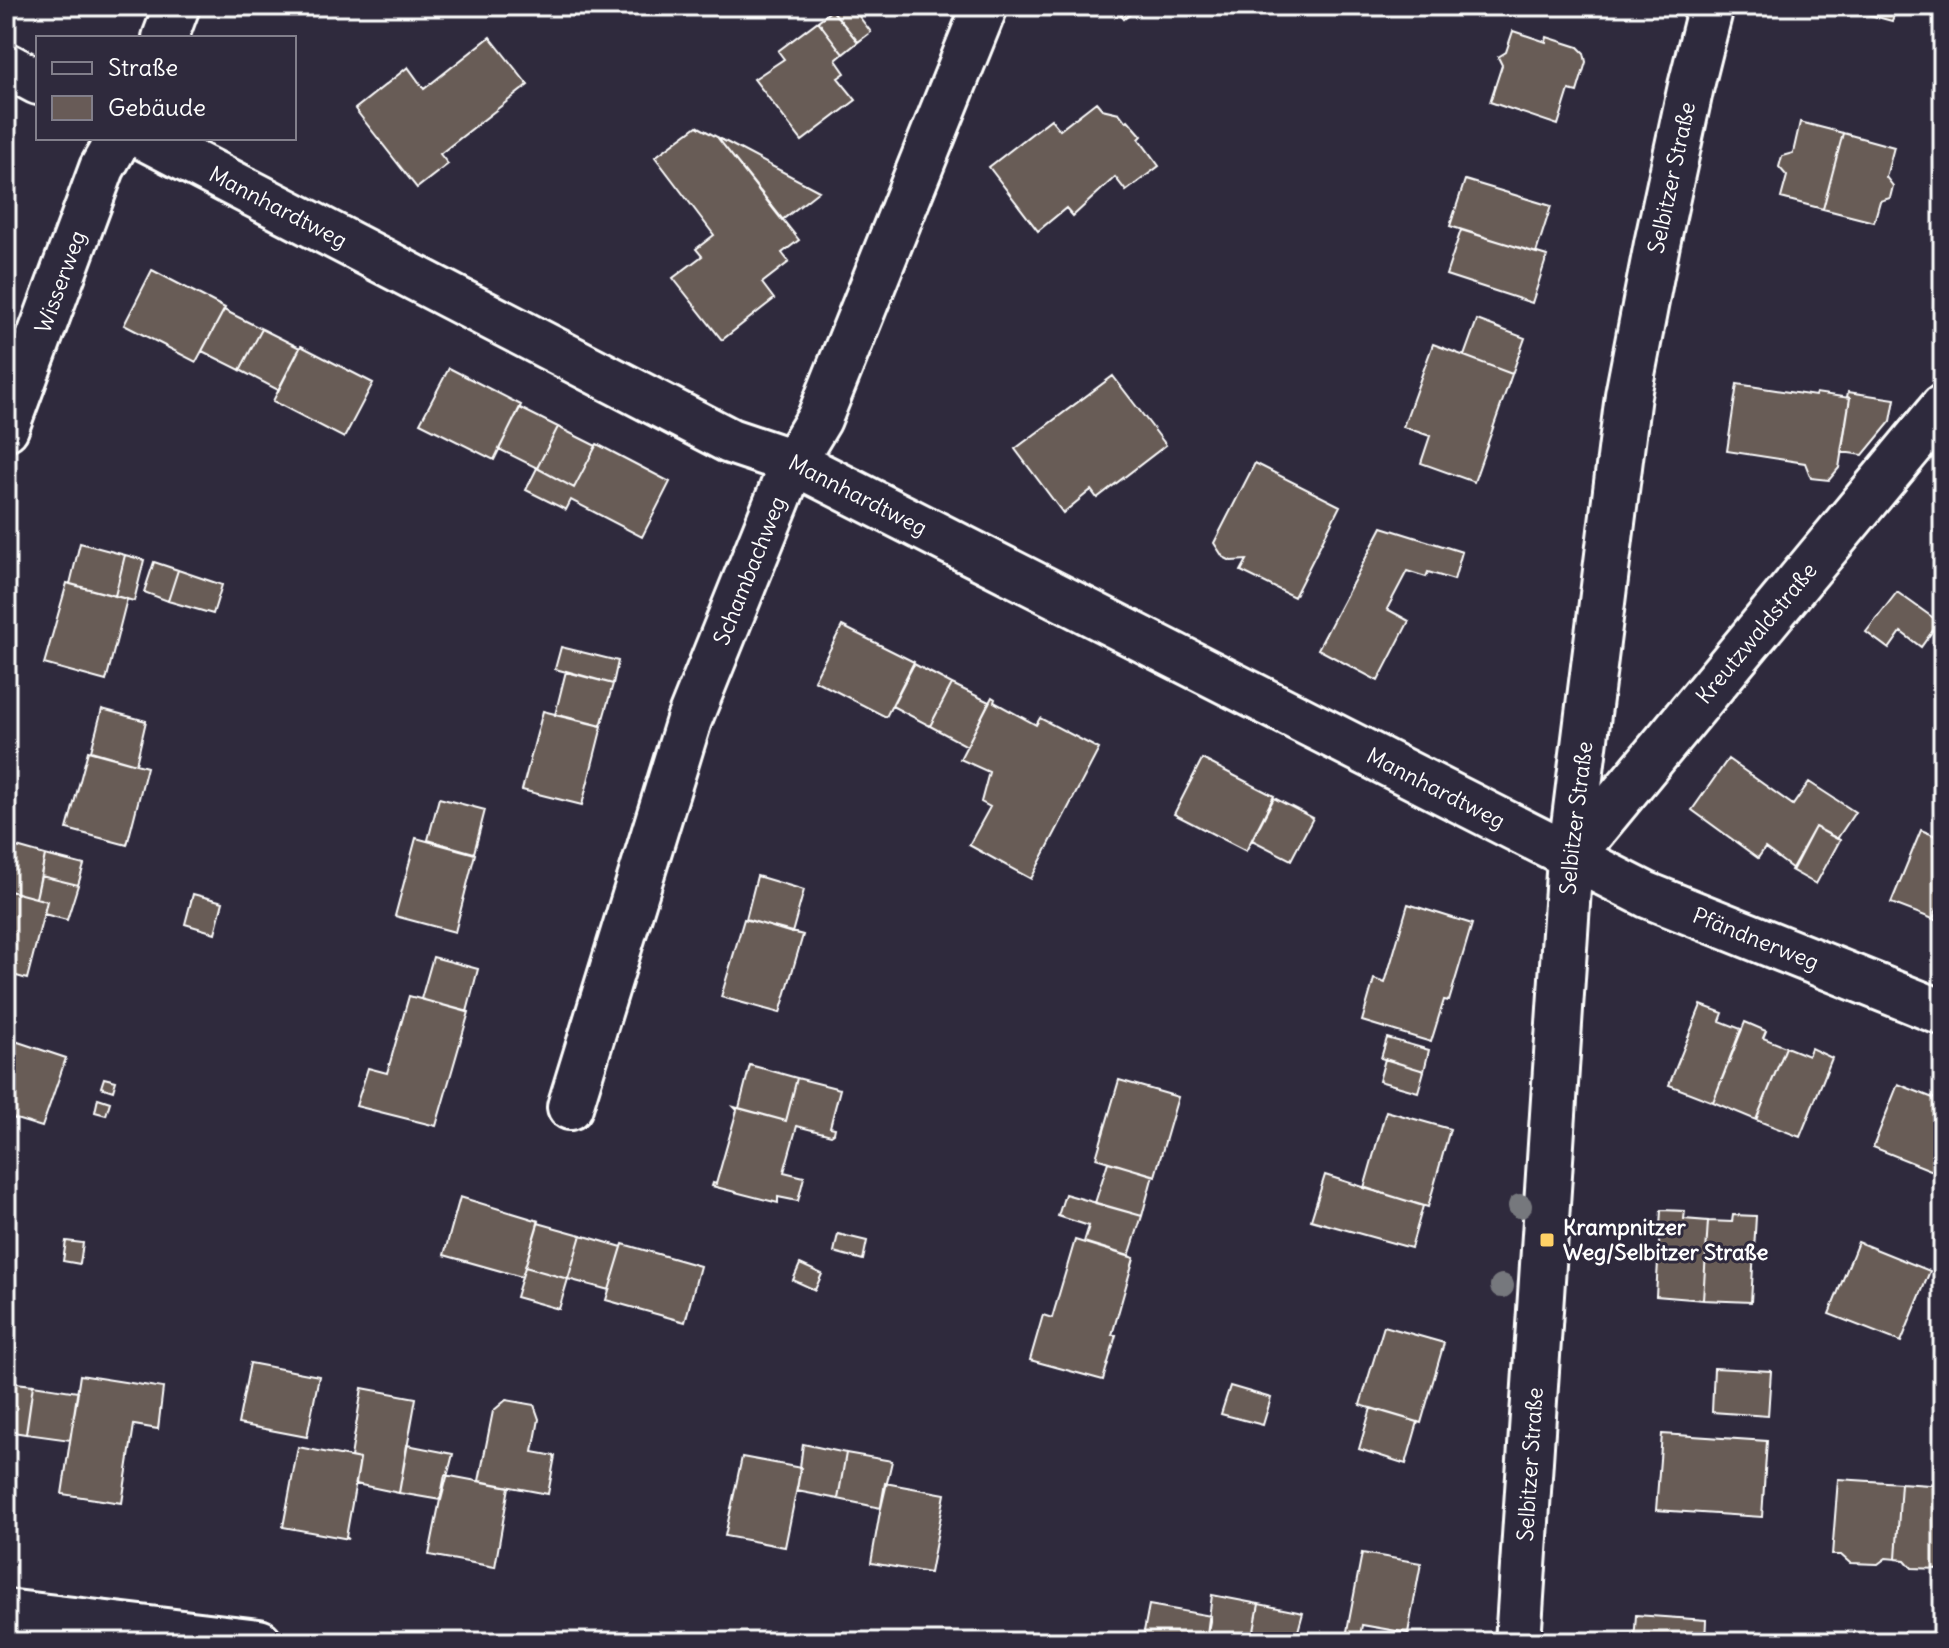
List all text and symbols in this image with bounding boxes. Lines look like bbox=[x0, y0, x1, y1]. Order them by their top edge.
legend bbox=[36, 36, 296, 140]
text: Straße bbox=[108, 52, 178, 82]
text: Gebäude bbox=[108, 92, 206, 122]
street label: Selbitzer Straße bbox=[1642, 99, 1701, 256]
street label: Mannhardtweg bbox=[204, 160, 352, 254]
street label: Wisserweg bbox=[28, 227, 92, 337]
street label: Mannhardtweg bbox=[784, 448, 932, 542]
street label: Schambachweg bbox=[707, 492, 792, 649]
street label: Kreutzwaldstraße bbox=[1690, 557, 1823, 709]
street label: Selbitzer Straße bbox=[1554, 740, 1598, 896]
street label: Mannhardtweg bbox=[1362, 741, 1510, 835]
street label: Pfändnerweg bbox=[1689, 901, 1823, 976]
place label: Krampnitzer Weg/Selbitzer Straße bbox=[1563, 1213, 1769, 1266]
marker: Krampnitzer Weg/Selbitzer Straße bbox=[1538, 1231, 1556, 1249]
street label: Selbitzer Straße bbox=[1511, 1387, 1549, 1542]

